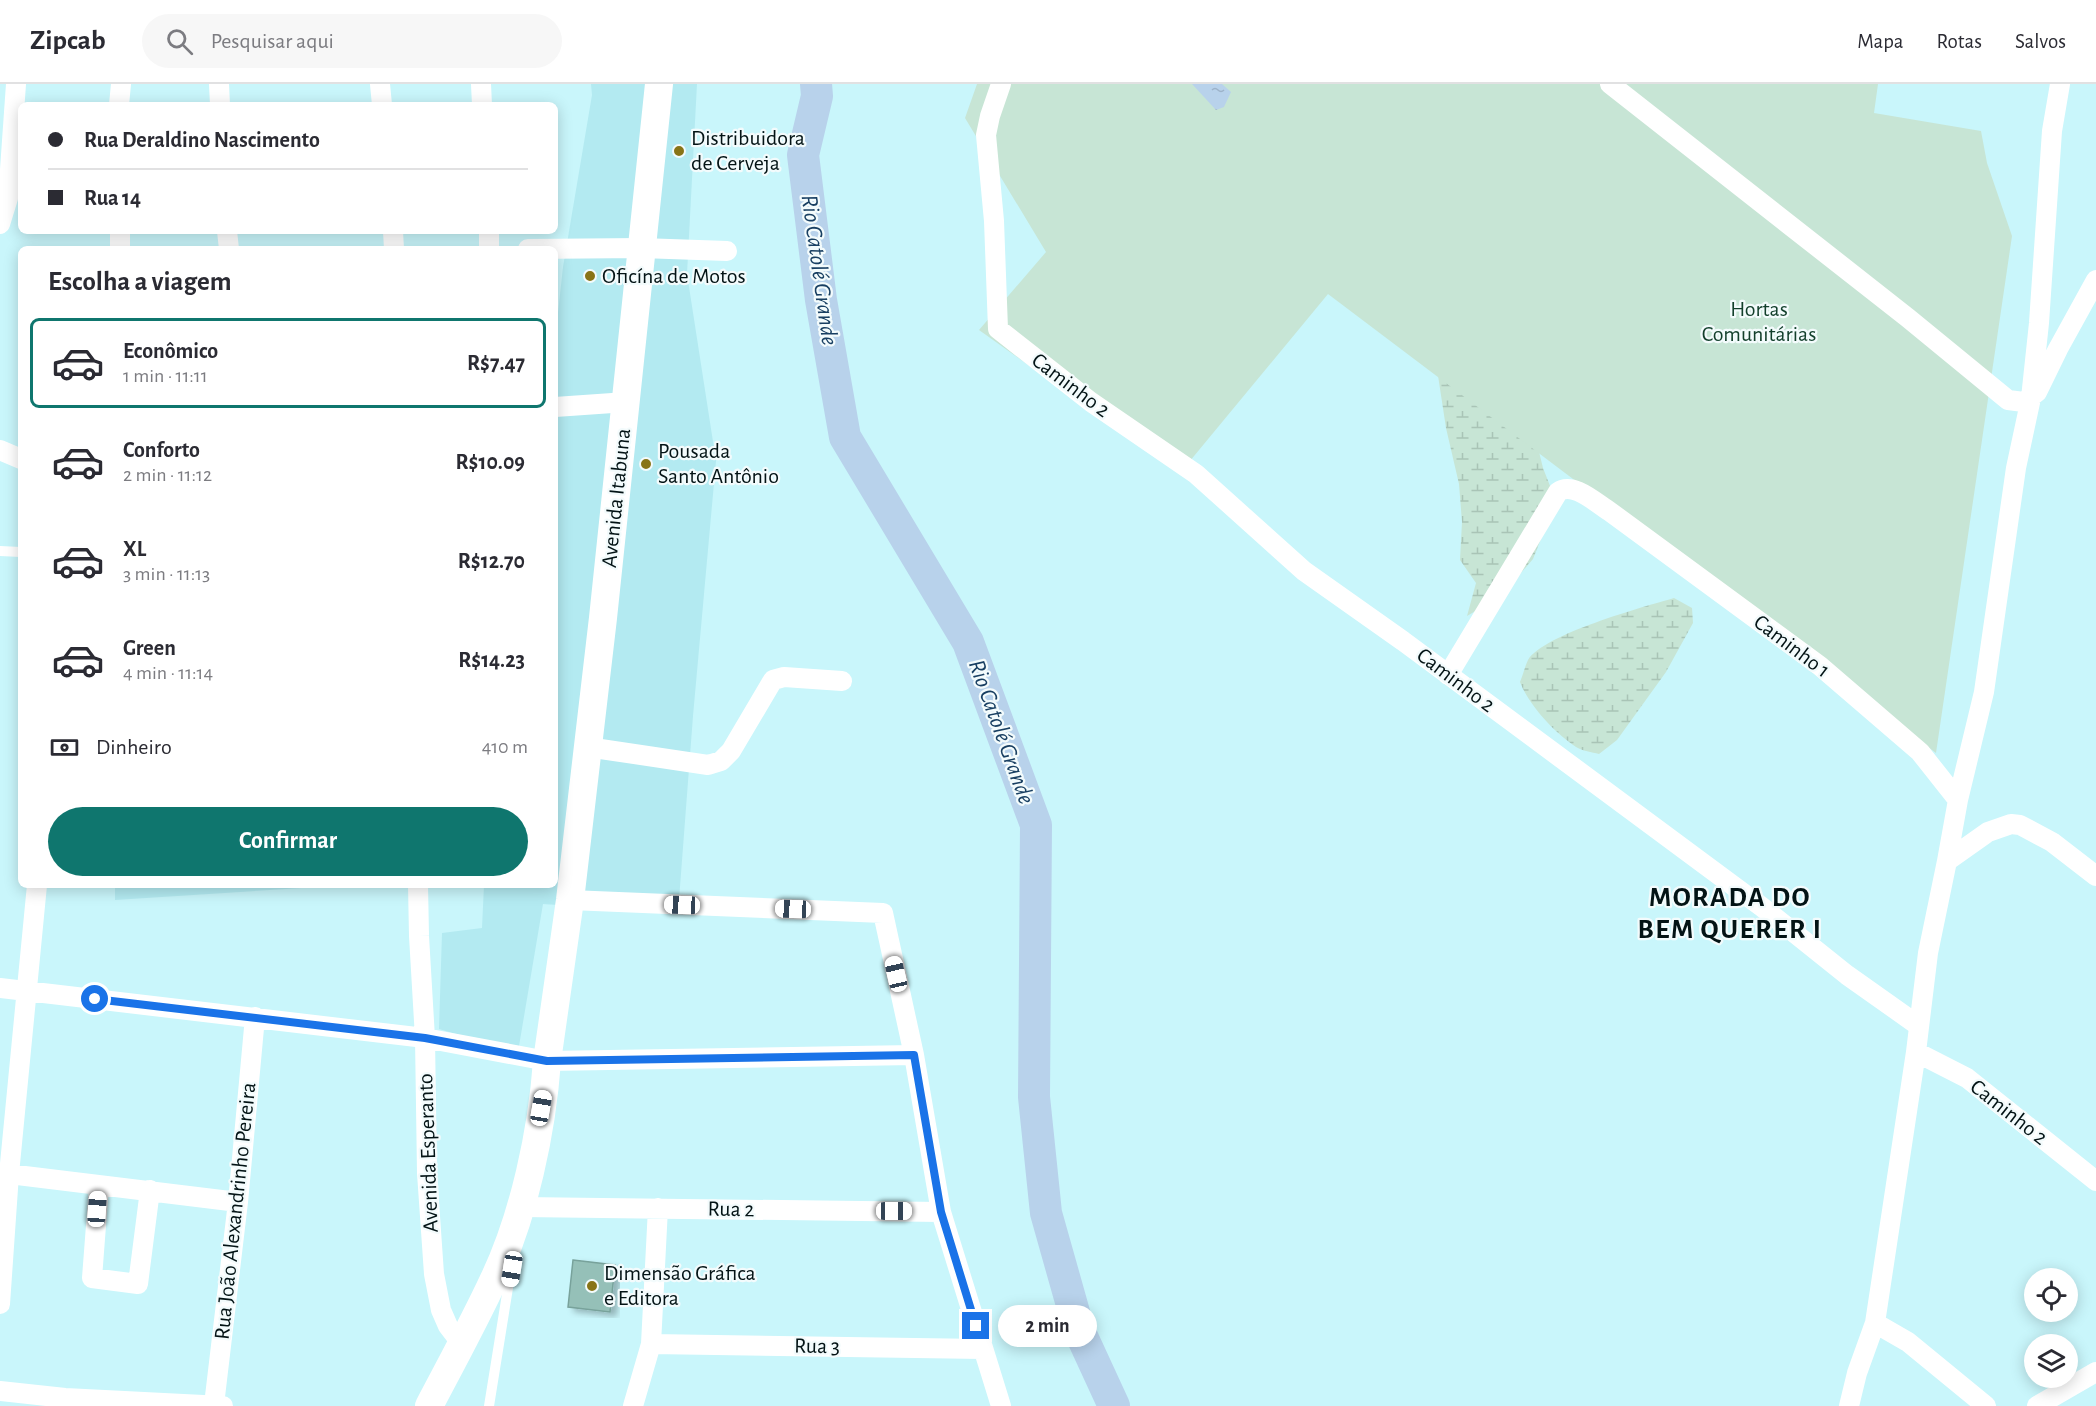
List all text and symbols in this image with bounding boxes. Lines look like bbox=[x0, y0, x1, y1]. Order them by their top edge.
search box bbox=[142, 14, 562, 68]
icon: search bbox=[163, 25, 196, 58]
text: Zipcab bbox=[30, 27, 106, 55]
text: Pesquisar aqui bbox=[211, 30, 334, 52]
text: Mapa bbox=[1857, 31, 1904, 52]
text: Rotas bbox=[1937, 31, 1982, 52]
text: Salvos bbox=[2015, 31, 2066, 52]
place label: Distribuidora de Cerveja bbox=[691, 127, 805, 174]
text: Rua Deraldino Nascimento bbox=[84, 129, 320, 151]
marker: Distribuidora de Cerveja bbox=[672, 144, 686, 158]
text: Rua 14 bbox=[84, 187, 141, 209]
water label: Rio Catolé Grande bbox=[797, 193, 841, 347]
place label: Oficína de Motos bbox=[602, 265, 746, 287]
text: Escolha a viagem bbox=[48, 268, 231, 295]
marker: Oficína de Motos bbox=[583, 269, 597, 283]
park label: Hortas Comunitárias bbox=[1702, 298, 1816, 345]
icon: car bbox=[51, 336, 105, 390]
text: Econômico bbox=[123, 340, 218, 362]
street label: Caminho 2 bbox=[1028, 349, 1114, 421]
text: R$7.47 bbox=[467, 352, 525, 374]
text: 1 min · 11:11 bbox=[123, 366, 208, 386]
street label: Avenida Itabuna bbox=[598, 427, 634, 569]
icon: car bbox=[51, 435, 105, 489]
text: Conforto bbox=[123, 439, 200, 461]
place label: Pousada Santo Antônio bbox=[658, 440, 779, 487]
text: R$10.09 bbox=[456, 451, 525, 473]
marker: Pousada Santo Antônio bbox=[639, 457, 653, 471]
text: 2 min · 11:12 bbox=[123, 465, 212, 485]
icon: car bbox=[51, 534, 105, 588]
text: XL bbox=[123, 538, 146, 560]
text: R$12.70 bbox=[458, 550, 525, 572]
text: 3 min · 11:13 bbox=[123, 564, 210, 584]
street label: Caminho 1 bbox=[1750, 610, 1834, 682]
icon: car bbox=[51, 633, 105, 687]
text: Green bbox=[123, 637, 176, 659]
street label: Caminho 2 bbox=[1413, 644, 1499, 716]
text: R$14.23 bbox=[458, 649, 525, 671]
water label: Rio Catolé Grande bbox=[964, 657, 1038, 807]
text: 4 min · 11:14 bbox=[123, 663, 213, 683]
icon: cash bbox=[48, 731, 81, 764]
text: Dinheiro bbox=[96, 736, 172, 758]
text: 410 m bbox=[482, 737, 528, 757]
button: Confirmar bbox=[48, 807, 528, 876]
district label: MORADA DO BEM QUERER I bbox=[1637, 884, 1823, 944]
car bbox=[664, 895, 700, 915]
car bbox=[775, 899, 811, 919]
car bbox=[883, 954, 909, 994]
route start bbox=[81, 985, 108, 1012]
street label: Avenida Esperanto bbox=[414, 1073, 442, 1233]
street label: Caminho 2 bbox=[1966, 1075, 2052, 1149]
street label: Rua João Alexandrinho Pereira bbox=[211, 1081, 259, 1341]
car bbox=[529, 1089, 553, 1127]
car bbox=[87, 1190, 107, 1228]
street label: Rua 2 bbox=[707, 1198, 755, 1220]
car bbox=[876, 1202, 912, 1220]
car bbox=[500, 1250, 524, 1288]
place label: Dimensão Gráfica e Editora bbox=[604, 1262, 756, 1309]
map controls bbox=[2024, 1268, 2078, 1388]
button: locate bbox=[2024, 1268, 2078, 1322]
marker: Dimensão Gráfica e Editora bbox=[585, 1279, 599, 1293]
callout: 2 min bbox=[997, 1305, 1096, 1347]
route end bbox=[962, 1312, 989, 1339]
text: 2 min bbox=[1025, 1316, 1070, 1336]
button: layers bbox=[2024, 1334, 2078, 1388]
street label: Rua 3 bbox=[794, 1335, 840, 1357]

